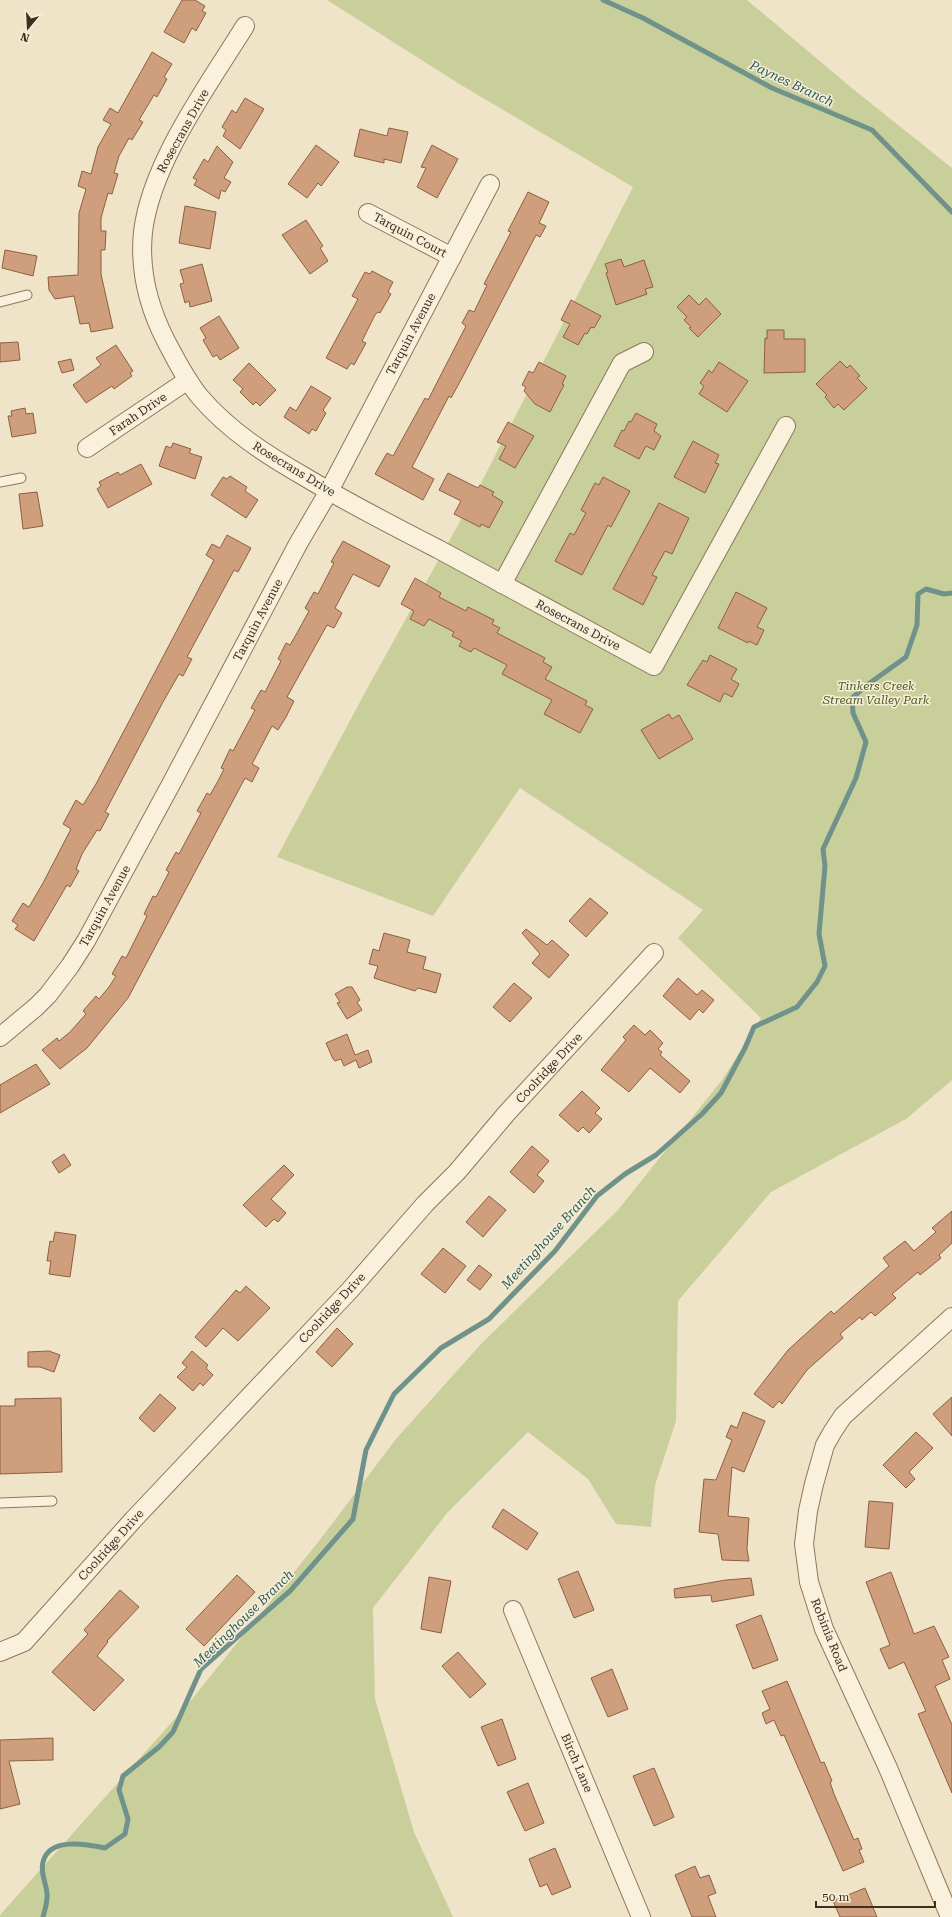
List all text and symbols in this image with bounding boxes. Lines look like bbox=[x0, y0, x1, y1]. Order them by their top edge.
north arrow bbox=[8, 8, 48, 48]
text: N bbox=[19, 29, 31, 45]
water label: Paynes Branch bbox=[747, 57, 836, 110]
street label: Rosecrans Drive bbox=[154, 86, 212, 175]
street label: Tarquin Court bbox=[371, 210, 450, 261]
street label: Tarquin Avenue bbox=[383, 290, 439, 378]
street label: Farah Drive bbox=[107, 389, 170, 438]
street label: Rosecrans Drive bbox=[250, 439, 338, 499]
street label: Tarquin Avenue bbox=[230, 576, 286, 664]
street label: Rosecrans Drive bbox=[533, 597, 623, 653]
park label: Tinkers Creek Stream Valley Park bbox=[822, 679, 930, 707]
street label: Tarquin Avenue bbox=[77, 862, 133, 949]
street label: Coolridge Drive bbox=[513, 1030, 585, 1106]
water label: Meetinghouse Branch bbox=[497, 1183, 599, 1293]
street label: Coolridge Drive bbox=[296, 1270, 368, 1346]
street label: Coolridge Drive bbox=[75, 1506, 147, 1584]
water label: Meetinghouse Branch bbox=[189, 1567, 297, 1671]
street label: Robinia Road bbox=[808, 1596, 850, 1674]
street label: Birch Lane bbox=[558, 1731, 596, 1795]
scale bar bbox=[816, 1883, 935, 1909]
text: 50 m bbox=[822, 1890, 849, 1904]

